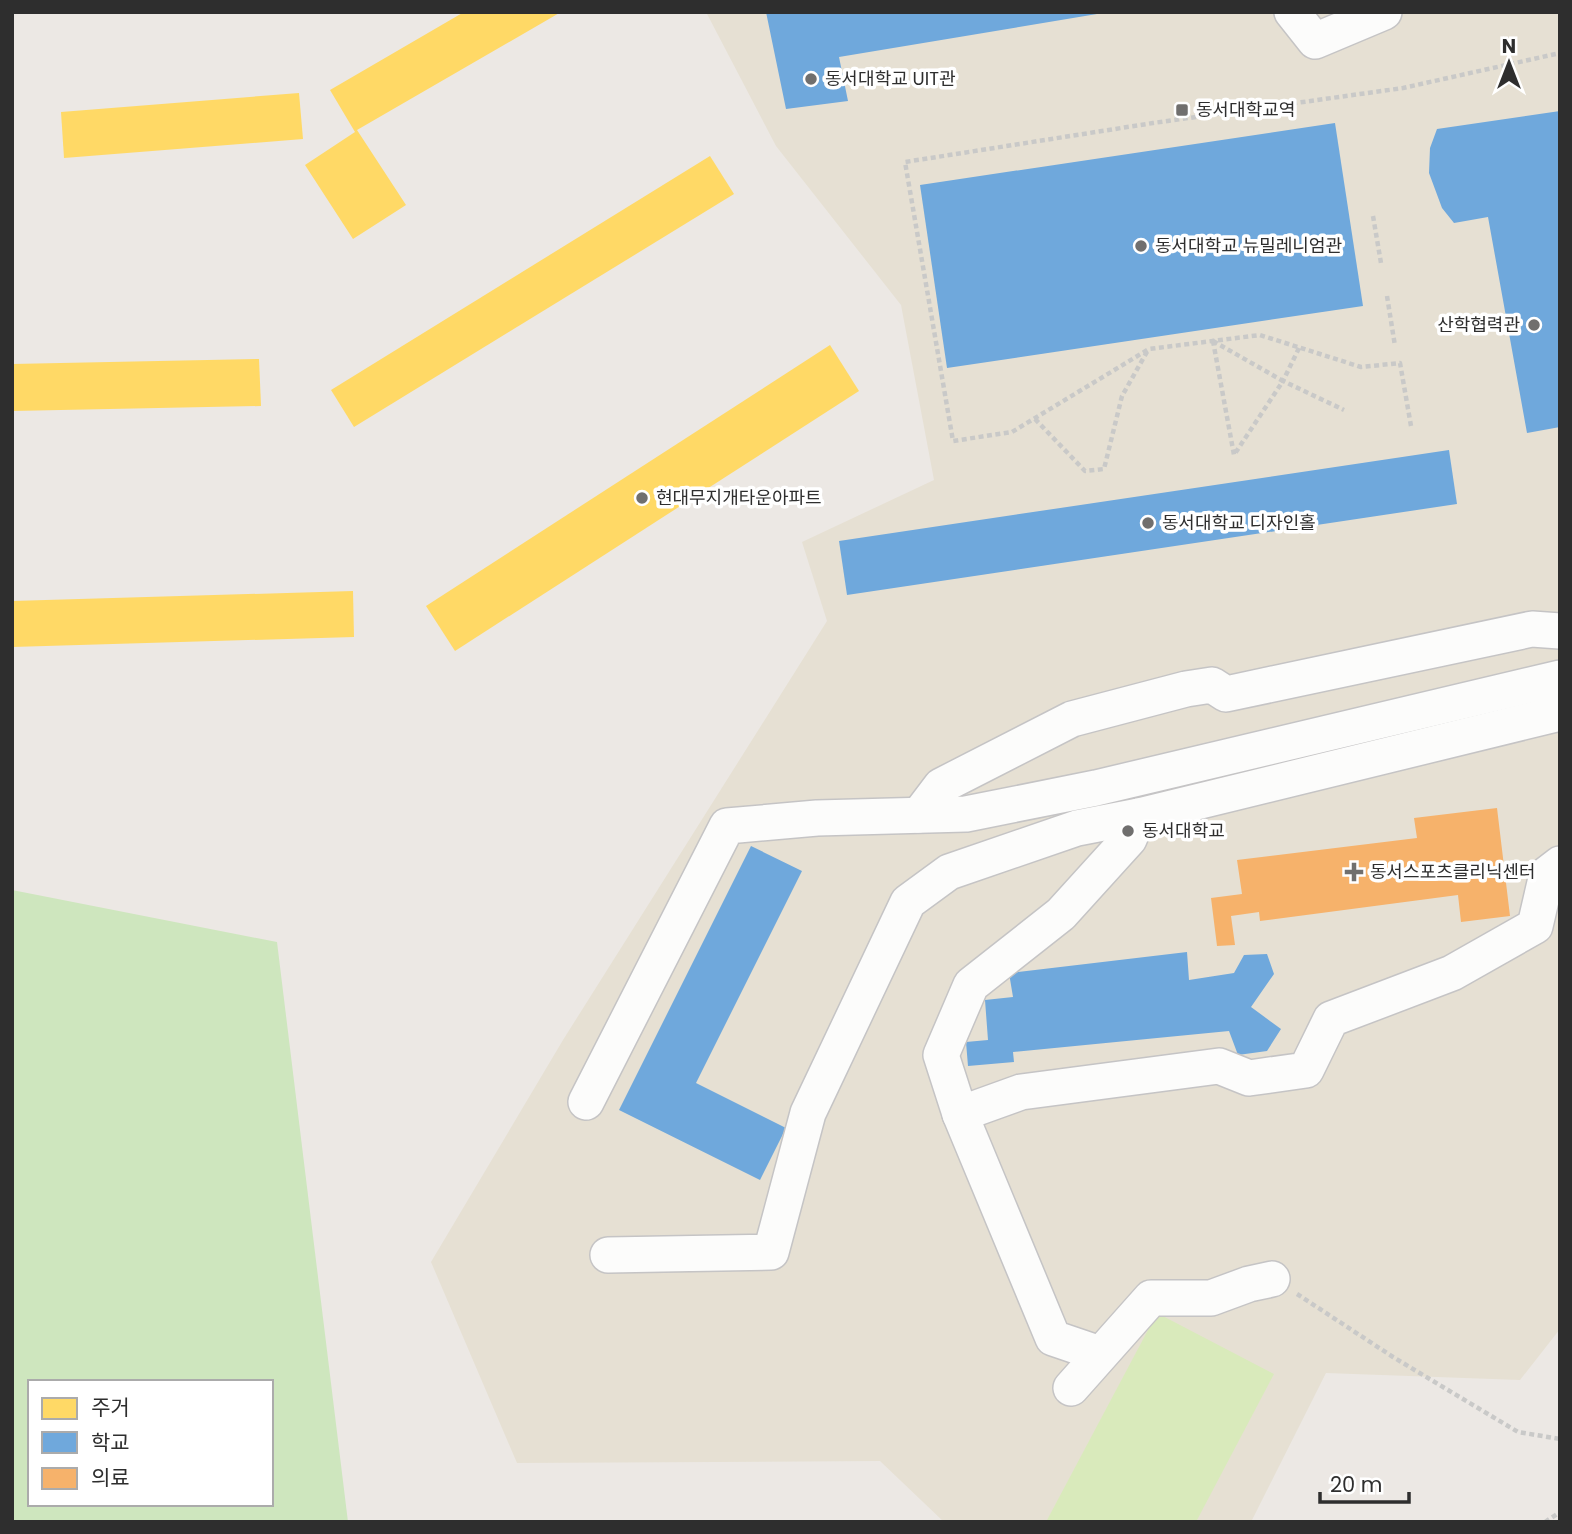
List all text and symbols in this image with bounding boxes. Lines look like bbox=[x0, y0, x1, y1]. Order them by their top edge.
north arrow bbox=[1474, 28, 1544, 98]
text: N bbox=[1502, 33, 1516, 60]
place label: 동서대학교 UIT관 bbox=[825, 66, 956, 91]
marker: 동서대학교 UIT관 bbox=[803, 71, 819, 87]
place label: 동서대학교역 bbox=[1196, 97, 1295, 122]
marker: 동서대학교역 bbox=[1174, 102, 1190, 118]
place label: 동서대학교 뉴밀레니엄관 bbox=[1155, 233, 1342, 258]
marker: 동서대학교 뉴밀레니엄관 bbox=[1133, 238, 1149, 254]
place label: 산학협력관 bbox=[1437, 312, 1520, 337]
marker: 산학협력관 bbox=[1526, 317, 1542, 333]
place label: 현대무지개타운아파트 bbox=[656, 485, 822, 510]
marker: 현대무지개타운아파트 bbox=[634, 490, 650, 506]
place label: 동서대학교 디자인홀 bbox=[1162, 510, 1316, 535]
marker: 동서대학교 디자인홀 bbox=[1140, 515, 1156, 531]
place label: 동서대학교 bbox=[1142, 818, 1225, 843]
marker: 동서대학교 bbox=[1120, 823, 1136, 839]
place label: 동서스포츠클리닉센터 bbox=[1370, 859, 1536, 884]
marker: 동서스포츠클리닉센터 bbox=[1344, 862, 1364, 882]
legend bbox=[28, 1380, 273, 1506]
text: 주거 bbox=[91, 1393, 130, 1422]
text: 학교 bbox=[91, 1428, 130, 1457]
scale bar bbox=[1320, 1460, 1409, 1504]
text: 의료 bbox=[91, 1463, 130, 1492]
text: 20 m bbox=[1330, 1470, 1383, 1499]

